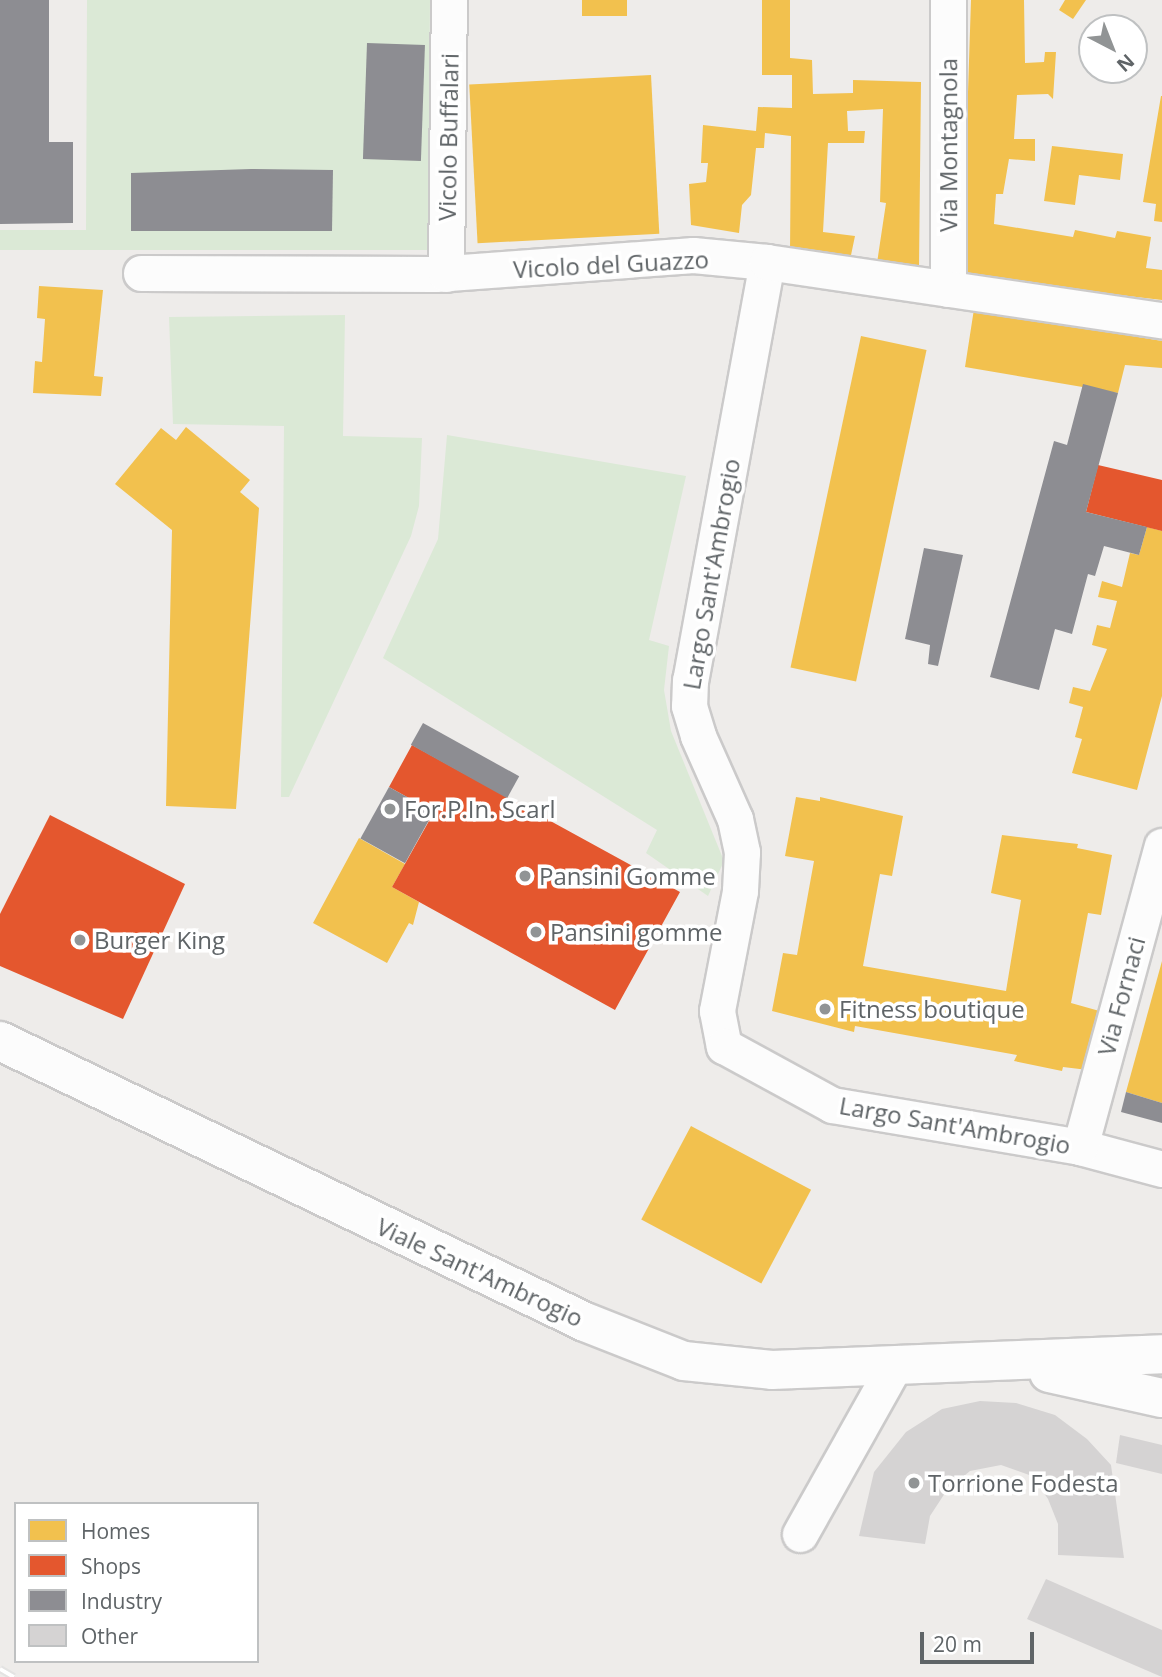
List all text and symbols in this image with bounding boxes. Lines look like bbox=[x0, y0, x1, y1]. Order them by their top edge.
north arrow bbox=[1078, 14, 1148, 84]
text: N bbox=[1111, 48, 1140, 78]
street label: Vicolo Buffalari bbox=[432, 53, 464, 221]
street label: Via Montagnola bbox=[934, 58, 962, 232]
street label: Vicolo del Guazzo bbox=[512, 244, 710, 284]
street label: Largo Sant'Ambrogio bbox=[676, 456, 746, 692]
place label: For.P.In. Scarl bbox=[404, 795, 556, 823]
marker: For.P.In. Scarl bbox=[382, 801, 398, 817]
place label: Pansini Gomme bbox=[539, 862, 716, 890]
marker: Pansini Gomme bbox=[517, 868, 533, 884]
place label: Pansini gomme bbox=[550, 918, 722, 946]
marker: Pansini gomme bbox=[528, 924, 544, 940]
place label: Burger King bbox=[94, 926, 225, 954]
marker: Burger King bbox=[72, 932, 88, 948]
street label: Via Fornaci bbox=[1091, 933, 1151, 1059]
place label: Fitness boutique bbox=[839, 995, 1025, 1023]
marker: Fitness boutique bbox=[817, 1001, 833, 1017]
street label: Largo Sant'Ambrogio bbox=[837, 1090, 1073, 1160]
street label: Viale Sant'Ambrogio bbox=[372, 1212, 588, 1332]
place label: Torrione Fodesta bbox=[928, 1469, 1119, 1497]
marker: Torrione Fodesta bbox=[906, 1475, 922, 1491]
legend bbox=[14, 1502, 259, 1663]
text: Homes bbox=[81, 1517, 150, 1545]
text: Shops bbox=[81, 1552, 141, 1580]
text: Industry bbox=[81, 1587, 162, 1615]
scale bar bbox=[924, 1618, 1038, 1662]
text: Other bbox=[81, 1622, 138, 1650]
text: 20 m bbox=[933, 1630, 982, 1658]

